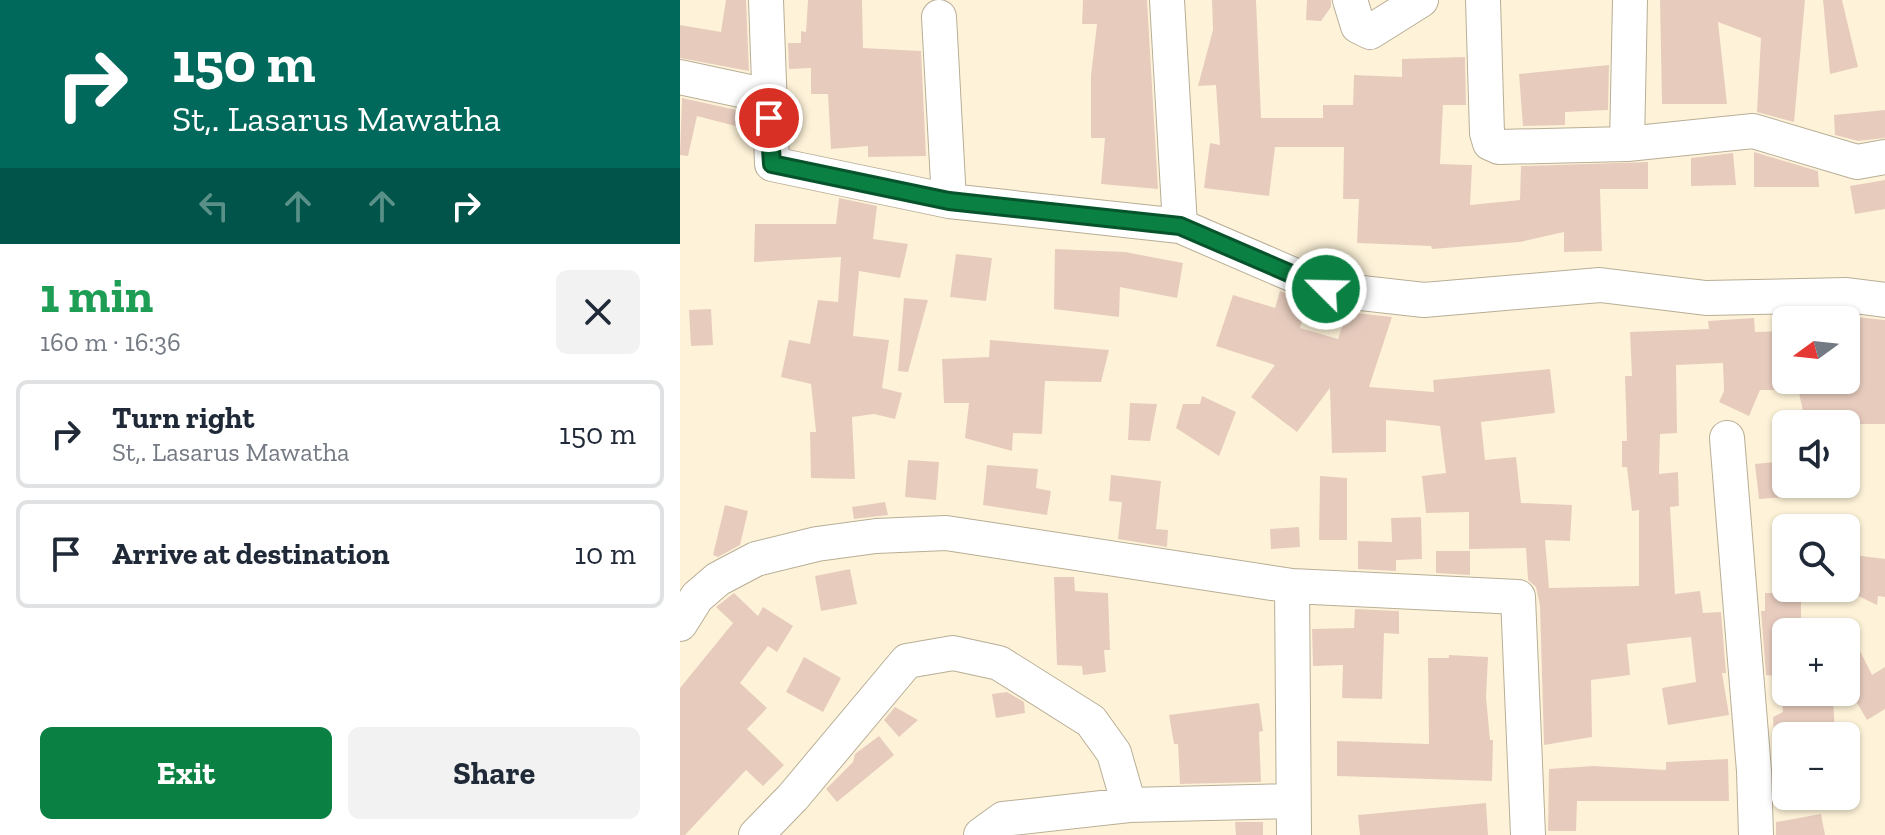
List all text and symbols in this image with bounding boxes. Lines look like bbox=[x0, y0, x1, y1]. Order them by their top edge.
text: 150 m bbox=[172, 29, 316, 96]
icon: right bbox=[40, 32, 144, 136]
pin bbox=[735, 84, 803, 152]
icon: arrive bbox=[747, 96, 791, 140]
text: St,. Lasarus Mawatha bbox=[172, 97, 501, 140]
icon: left bbox=[192, 184, 236, 228]
icon: ahead bbox=[276, 184, 320, 228]
icon: ahead bbox=[360, 184, 404, 228]
icon: right bbox=[444, 184, 488, 228]
position arrow bbox=[1284, 247, 1368, 331]
text: 1 min bbox=[40, 267, 153, 324]
button: close bbox=[556, 270, 640, 354]
north arrow bbox=[1772, 306, 1860, 394]
map controls bbox=[1772, 306, 1860, 810]
text: 160 m · 16:36 bbox=[40, 326, 181, 358]
text: Turn right bbox=[112, 400, 254, 436]
button: sound bbox=[1772, 410, 1860, 498]
icon: right bbox=[44, 412, 88, 456]
text: 150 m bbox=[559, 416, 636, 452]
text: St,. Lasarus Mawatha bbox=[112, 436, 350, 468]
button: search bbox=[1772, 514, 1860, 602]
icon: arrive bbox=[44, 532, 88, 576]
text: Arrive at destination bbox=[112, 536, 389, 572]
text: 10 m bbox=[574, 536, 636, 572]
button: + bbox=[1772, 618, 1860, 706]
button: − bbox=[1772, 722, 1860, 810]
button: Exit bbox=[40, 727, 332, 819]
button: Share bbox=[348, 727, 640, 819]

